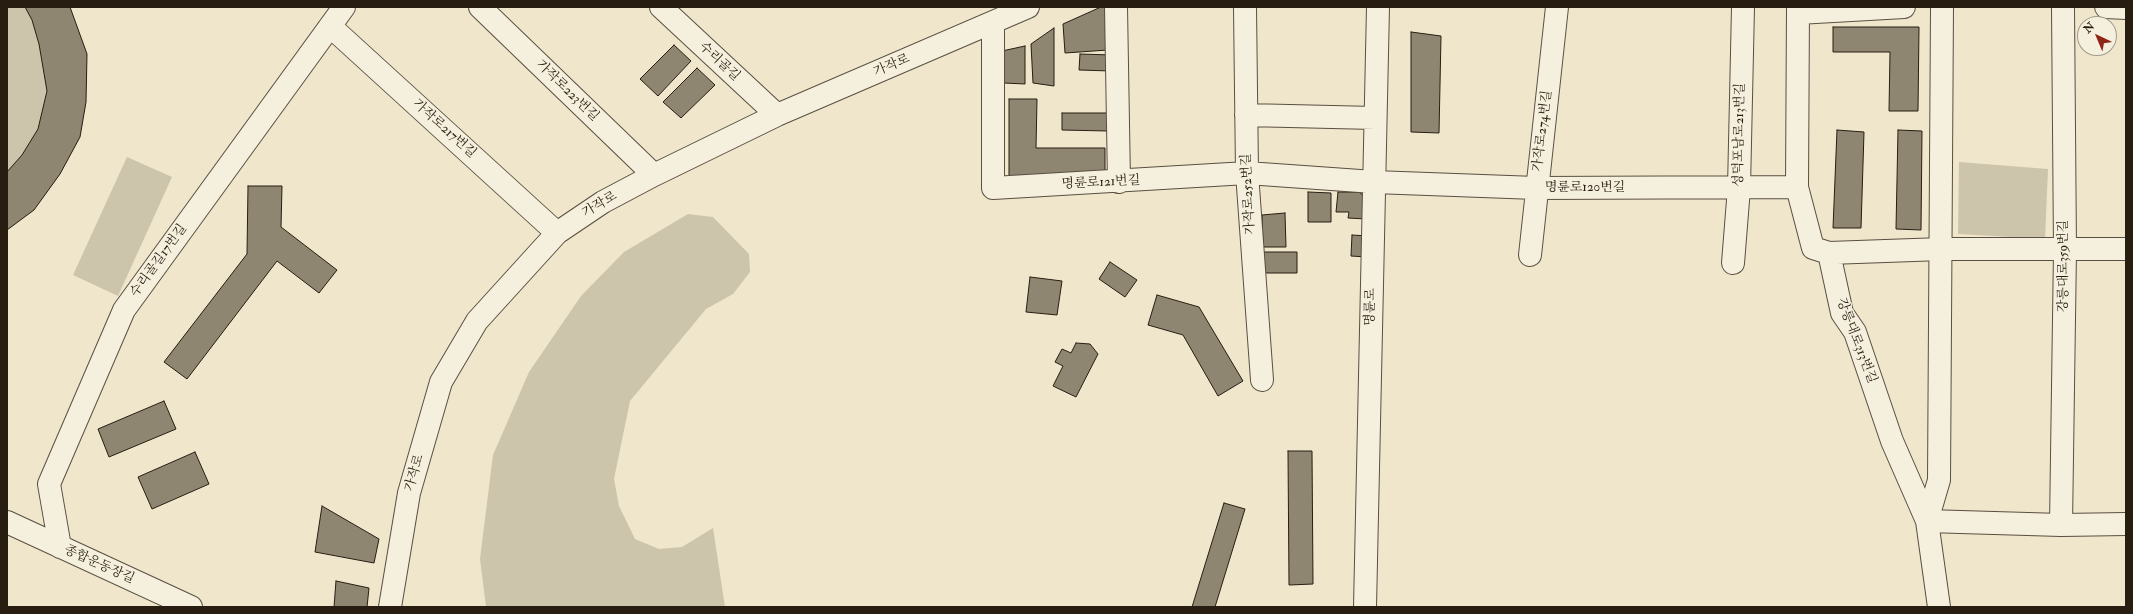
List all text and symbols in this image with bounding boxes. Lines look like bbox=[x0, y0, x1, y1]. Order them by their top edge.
north arrow bbox=[2077, 16, 2117, 56]
text: N bbox=[2081, 20, 2097, 36]
street label: 수리골길 bbox=[695, 39, 743, 85]
street label: 가작로 bbox=[872, 51, 912, 81]
street label: 가작로223번길 bbox=[532, 57, 602, 125]
street label: 성덕포남로213번길 bbox=[1731, 83, 1749, 187]
street label: 가작로274번길 bbox=[1530, 89, 1556, 173]
street label: 가작로217번길 bbox=[409, 96, 479, 162]
street label: 가작로252번길 bbox=[1239, 153, 1259, 235]
street label: 명륜로121번길 bbox=[1061, 173, 1141, 193]
street label: 명륜로120번길 bbox=[1545, 180, 1625, 196]
street label: 가작로 bbox=[580, 189, 620, 221]
street label: 강릉대로359번길 bbox=[2056, 220, 2072, 312]
street label: 수리골길17번길 bbox=[127, 222, 191, 300]
street label: 명륜로 bbox=[1363, 288, 1379, 326]
street label: 강릉대로313번길 bbox=[1833, 296, 1879, 386]
street label: 가작로 bbox=[402, 453, 428, 493]
street label: 종합운동장길 bbox=[61, 543, 137, 587]

